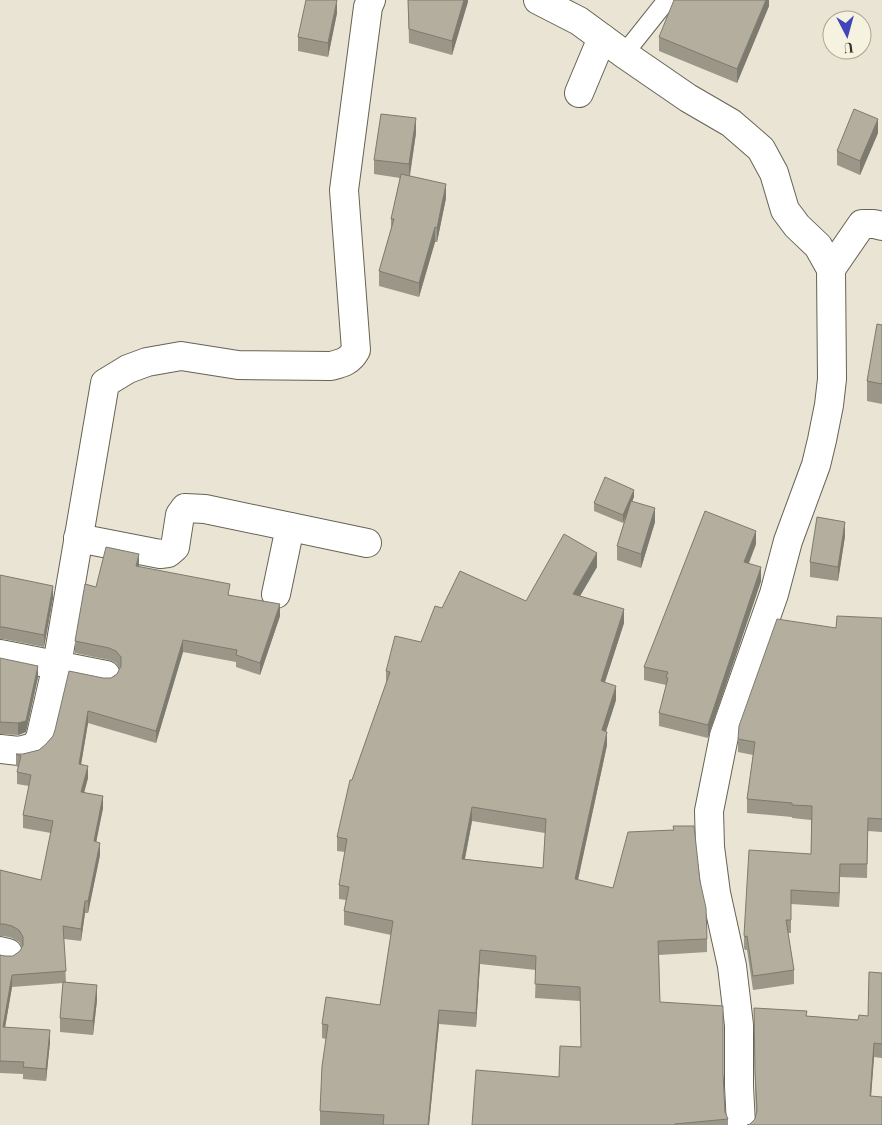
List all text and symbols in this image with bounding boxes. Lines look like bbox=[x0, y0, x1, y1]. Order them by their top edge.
north arrow bbox=[822, 10, 872, 60]
text: U bbox=[842, 38, 854, 58]

